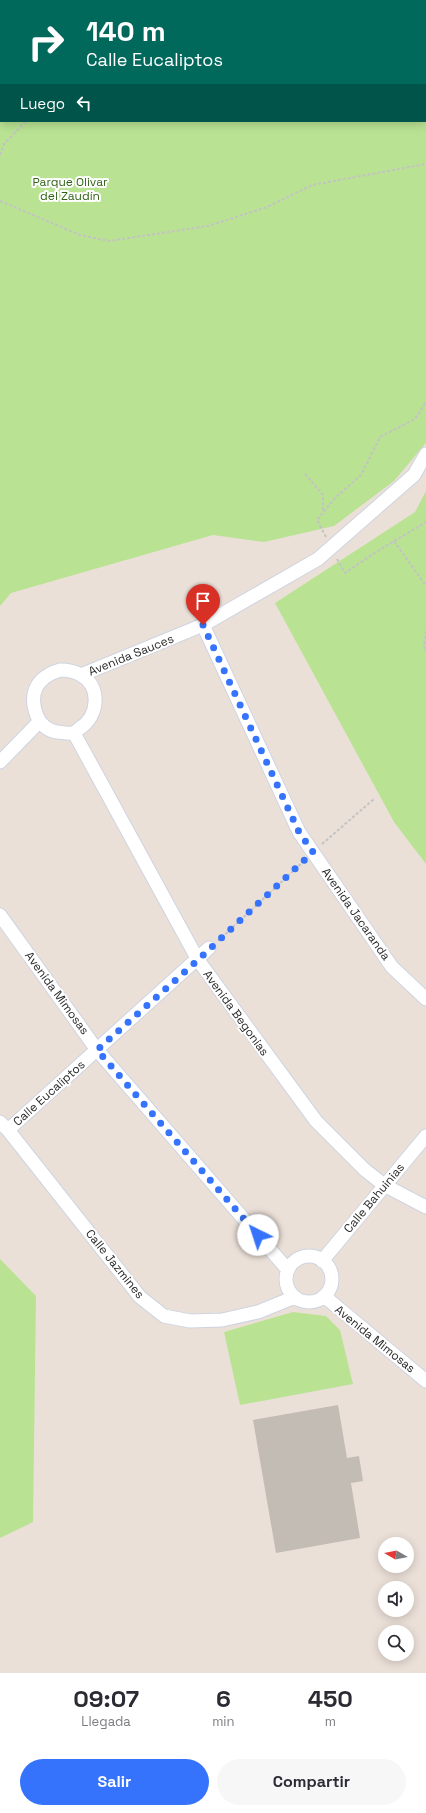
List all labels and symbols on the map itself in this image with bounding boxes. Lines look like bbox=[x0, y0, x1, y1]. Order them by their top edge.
park label: Parque Olivar del Zaudín bbox=[32, 174, 108, 204]
pin bbox=[186, 584, 220, 625]
street label: Avenida Sauces bbox=[86, 631, 176, 679]
street label: Avenida Jacaranda bbox=[318, 865, 394, 964]
street label: Avenida Mimosas bbox=[21, 948, 93, 1038]
street label: Avenida Begonias bbox=[199, 967, 273, 1059]
street label: Calle Eucaliptos bbox=[10, 1057, 88, 1129]
street label: Calle Bahuinias bbox=[340, 1160, 408, 1236]
position arrow bbox=[237, 1214, 279, 1256]
street label: Calle Jazmines bbox=[82, 1226, 148, 1302]
street label: Avenida Mimosas bbox=[331, 1302, 419, 1376]
north arrow bbox=[378, 1537, 414, 1573]

